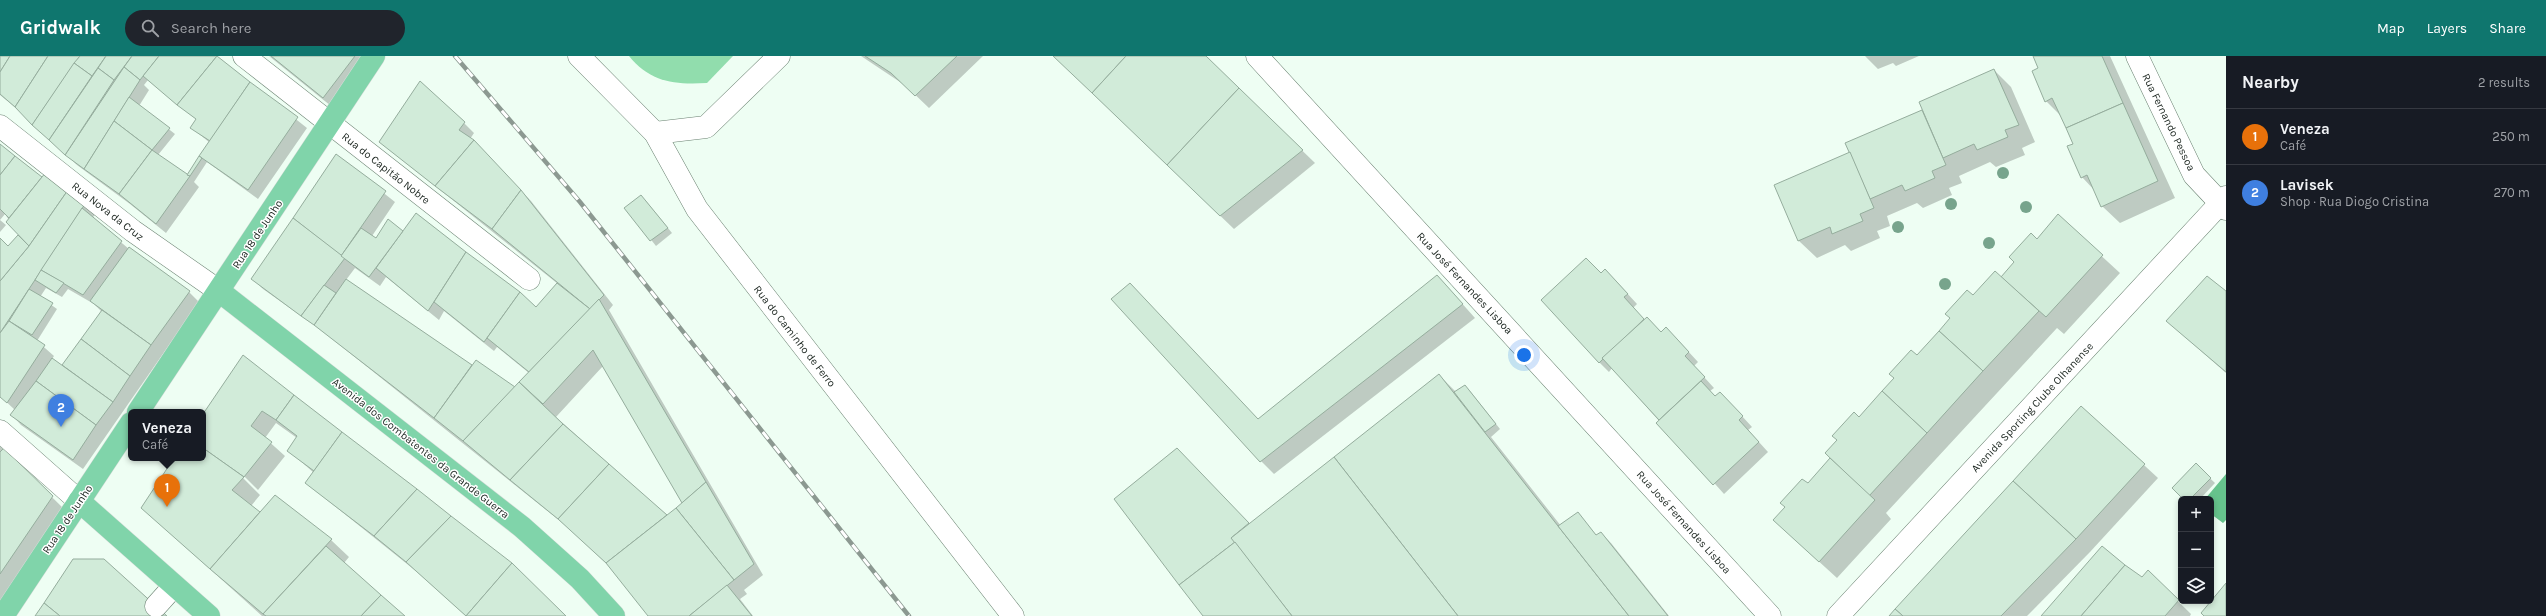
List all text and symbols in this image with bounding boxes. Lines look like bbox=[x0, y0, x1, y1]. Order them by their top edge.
search box bbox=[125, 10, 405, 46]
text: Gridwalk bbox=[20, 17, 101, 39]
icon: search bbox=[139, 17, 161, 39]
text: Search here bbox=[171, 19, 251, 37]
text: Map bbox=[2377, 20, 2405, 37]
text: Layers bbox=[2427, 20, 2467, 37]
text: Share bbox=[2489, 20, 2526, 37]
street label: Rua Fernando Pessoa bbox=[2139, 71, 2198, 173]
text: Nearby bbox=[2242, 72, 2299, 92]
text: 2 results bbox=[2478, 75, 2530, 90]
text: Veneza bbox=[2280, 120, 2330, 138]
text: 1 bbox=[2253, 129, 2257, 144]
text: 250 m bbox=[2492, 129, 2530, 144]
street label: Rua do Capitão Nobre bbox=[339, 130, 433, 207]
text: Café bbox=[2280, 138, 2306, 153]
text: Lavisek bbox=[2280, 176, 2334, 194]
street label: Rua Nova da Cruz bbox=[69, 179, 146, 243]
text: 2 bbox=[2251, 185, 2259, 200]
text: 270 m bbox=[2493, 185, 2530, 200]
text: Shop · Rua Diogo Cristina bbox=[2280, 194, 2429, 209]
street label: Rua 18 de Junho bbox=[230, 197, 285, 271]
street label: Rua José Fernandes Lisboa bbox=[1414, 230, 1515, 337]
street label: Rua do Caminho de Ferro bbox=[751, 283, 838, 390]
street label: Avenida Sporting Clube Olhanense bbox=[1969, 339, 2096, 475]
your location bbox=[1514, 345, 1534, 365]
street label: Avenida dos Combatentes da Grande Guerra bbox=[330, 375, 512, 521]
pin: 2 bbox=[48, 394, 74, 427]
popup bbox=[128, 409, 206, 461]
text: Veneza bbox=[142, 419, 192, 437]
text: Café bbox=[142, 437, 168, 452]
street label: Rua José Fernandes Lisboa bbox=[1634, 468, 1733, 577]
pin: 1 bbox=[154, 474, 180, 507]
street label: Rua 18 de Junho bbox=[40, 482, 95, 556]
map controls bbox=[2178, 496, 2214, 604]
button: + bbox=[2178, 496, 2214, 532]
button: − bbox=[2178, 532, 2214, 568]
button: layers bbox=[2178, 568, 2214, 604]

